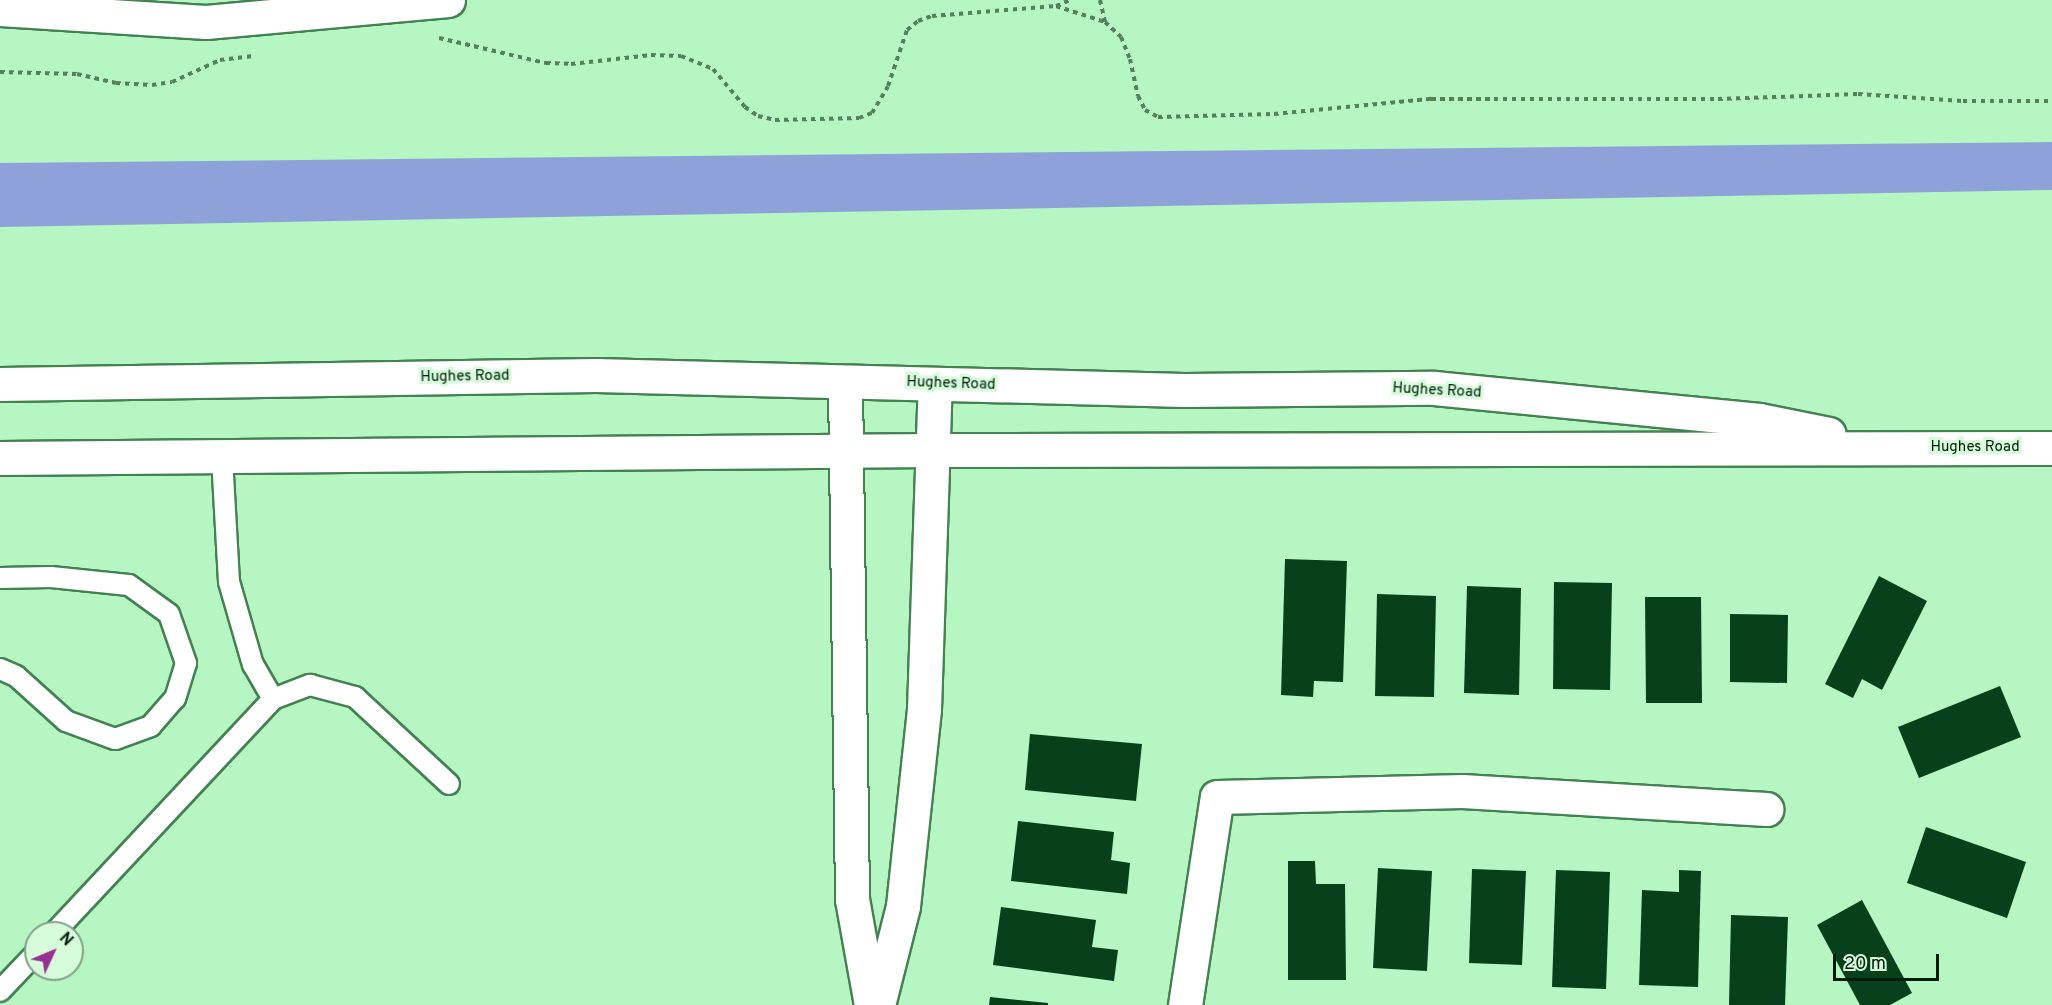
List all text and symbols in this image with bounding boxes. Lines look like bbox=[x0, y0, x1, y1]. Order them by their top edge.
street label: Hughes Road bbox=[420, 367, 510, 387]
street label: Hughes Road bbox=[906, 373, 996, 395]
street label: Hughes Road bbox=[1392, 380, 1482, 402]
street label: Hughes Road bbox=[1930, 439, 2020, 457]
north arrow bbox=[24, 921, 84, 981]
text: N bbox=[54, 929, 77, 951]
scale bar bbox=[1836, 942, 1942, 980]
text: 20 m bbox=[1844, 953, 1886, 976]

